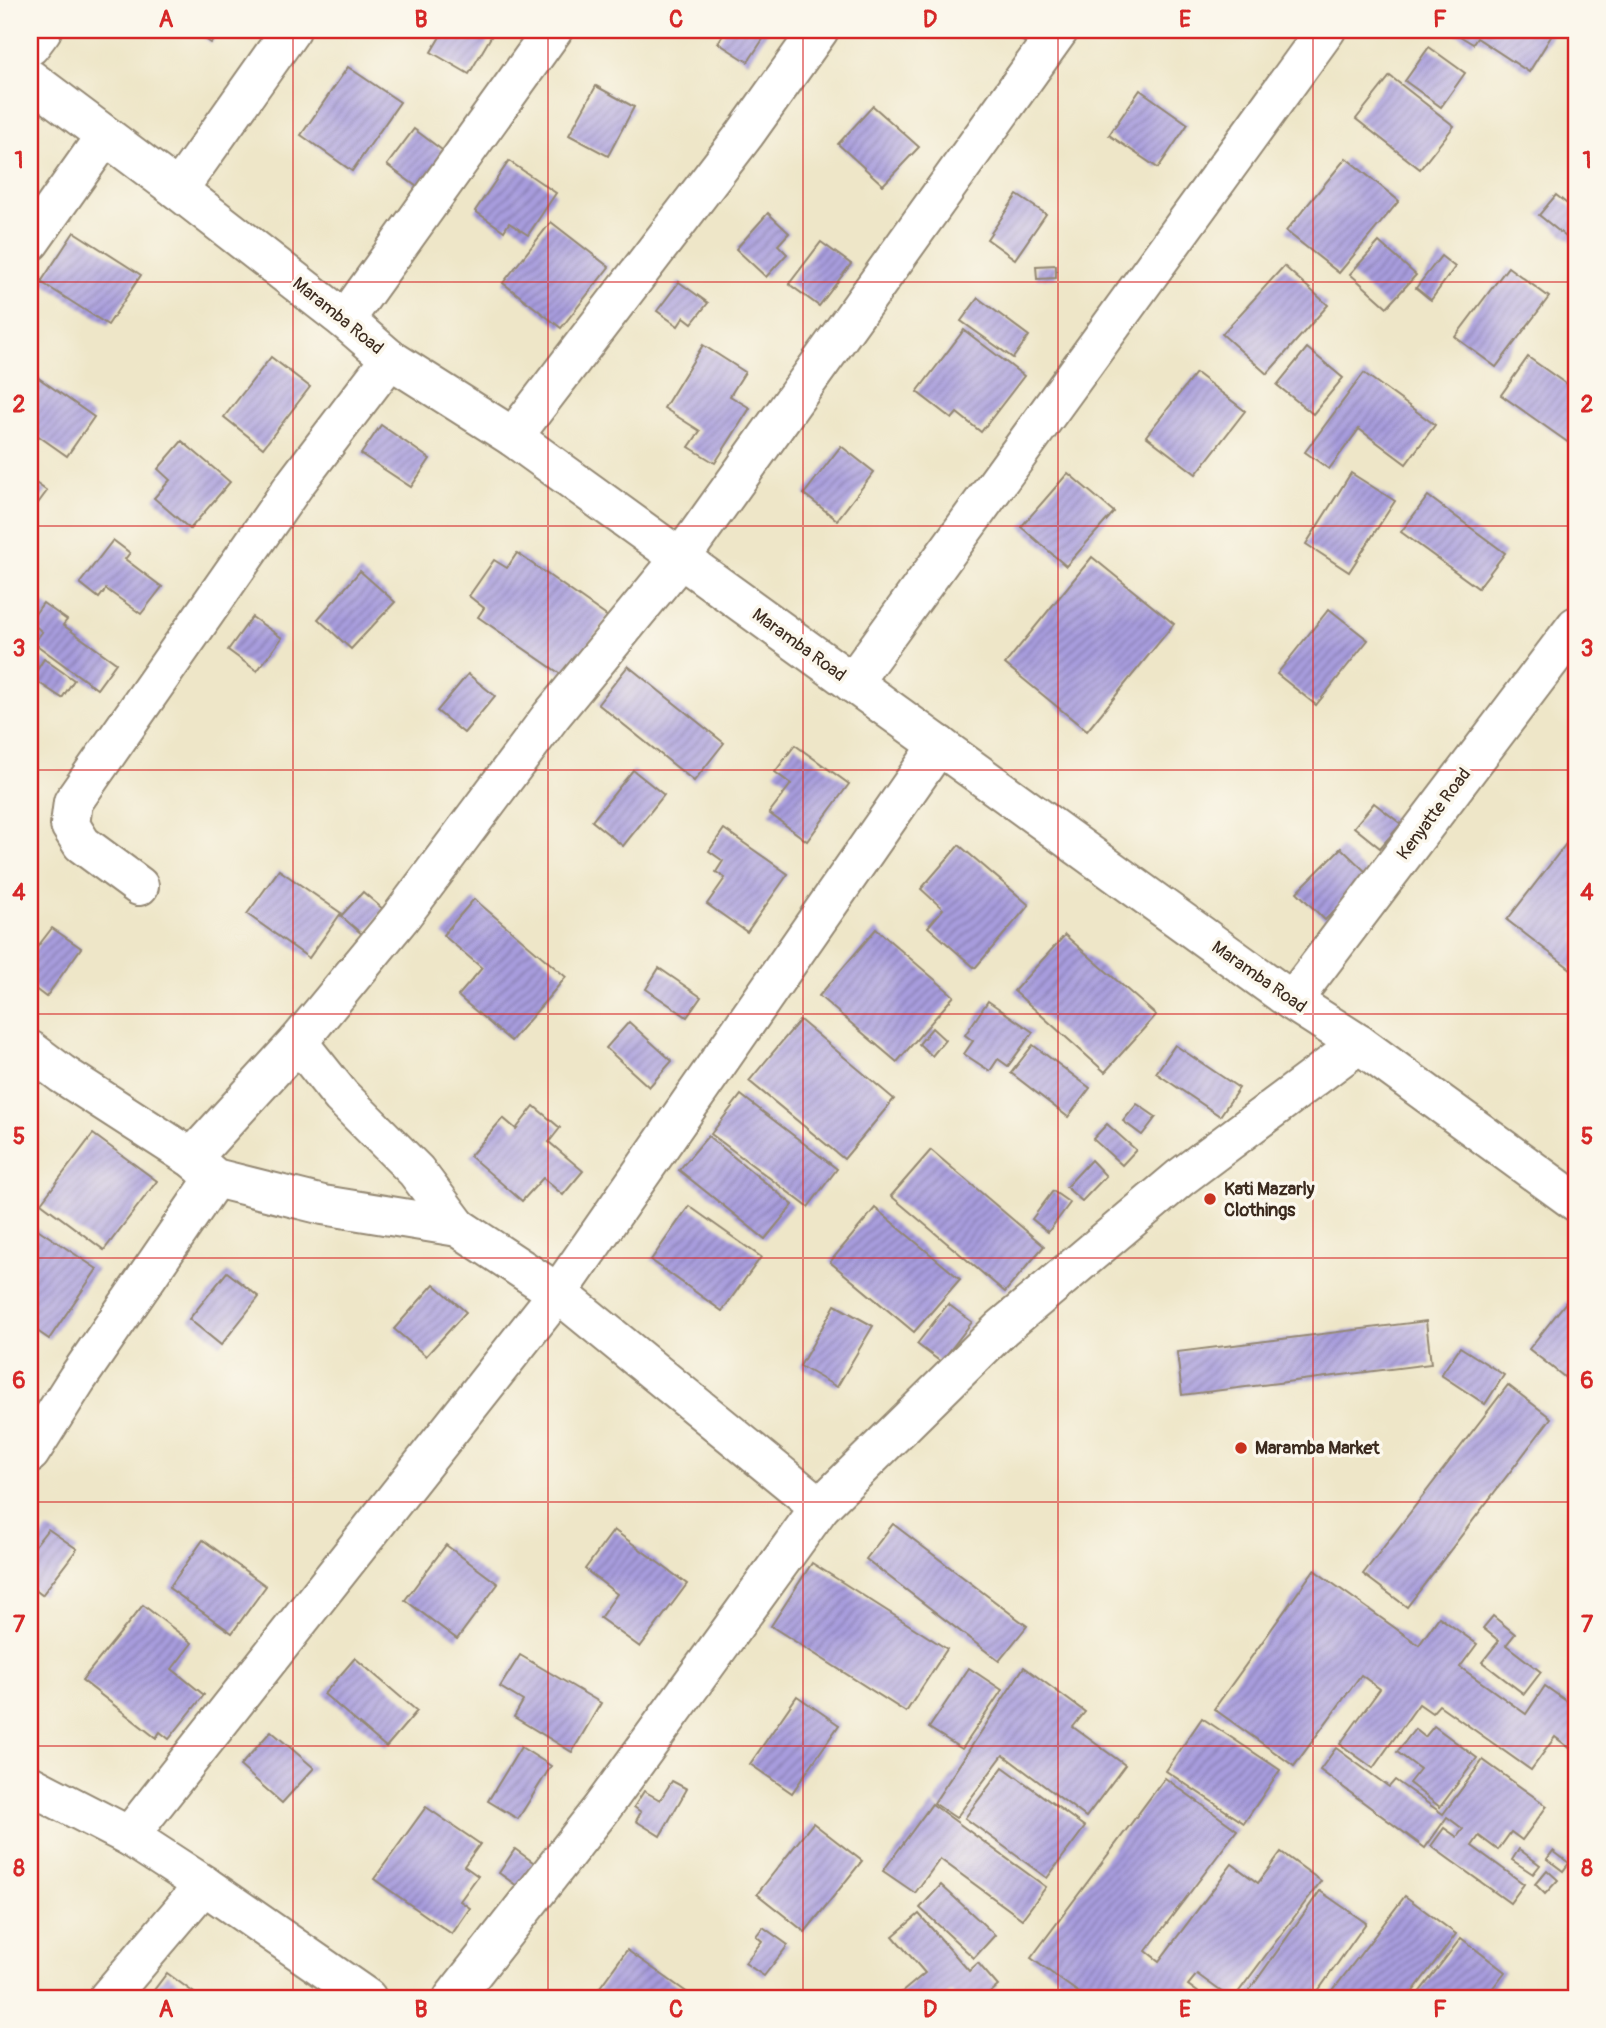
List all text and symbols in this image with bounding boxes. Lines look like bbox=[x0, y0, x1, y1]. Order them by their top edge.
text: A bbox=[159, 5, 174, 34]
text: B bbox=[414, 5, 428, 34]
text: C bbox=[669, 5, 683, 34]
text: D bbox=[923, 5, 937, 34]
text: E bbox=[1179, 5, 1191, 34]
text: F bbox=[1433, 5, 1447, 34]
text: 1 bbox=[15, 146, 24, 175]
text: 1 bbox=[1583, 146, 1592, 175]
street label: Maramba Road bbox=[288, 272, 388, 360]
text: 2 bbox=[13, 390, 26, 419]
text: 2 bbox=[1581, 390, 1594, 419]
street label: Maramba Road bbox=[748, 603, 850, 687]
text: 3 bbox=[13, 634, 25, 663]
text: 3 bbox=[1581, 634, 1593, 663]
street label: Kenyatte Road bbox=[1392, 763, 1476, 865]
text: 4 bbox=[12, 878, 26, 907]
text: 4 bbox=[1580, 878, 1594, 907]
street label: Maramba Road bbox=[1207, 936, 1311, 1018]
text: 5 bbox=[13, 1122, 25, 1151]
text: 5 bbox=[1581, 1122, 1593, 1151]
place label: Kati Mazarly Clothings bbox=[1224, 1178, 1315, 1222]
marker: Kati Mazarly Clothings bbox=[1202, 1191, 1218, 1207]
text: 6 bbox=[12, 1366, 26, 1395]
text: 6 bbox=[1580, 1366, 1594, 1395]
place label: Maramba Market bbox=[1255, 1437, 1380, 1460]
marker: Maramba Market bbox=[1233, 1440, 1249, 1456]
text: 7 bbox=[13, 1610, 26, 1639]
text: 7 bbox=[1581, 1610, 1594, 1639]
text: 8 bbox=[13, 1854, 25, 1883]
text: 8 bbox=[1581, 1854, 1593, 1883]
text: A bbox=[159, 1995, 174, 2024]
text: B bbox=[414, 1995, 428, 2024]
text: C bbox=[669, 1995, 683, 2024]
text: D bbox=[923, 1995, 937, 2024]
text: E bbox=[1179, 1995, 1191, 2024]
text: F bbox=[1433, 1995, 1447, 2024]

